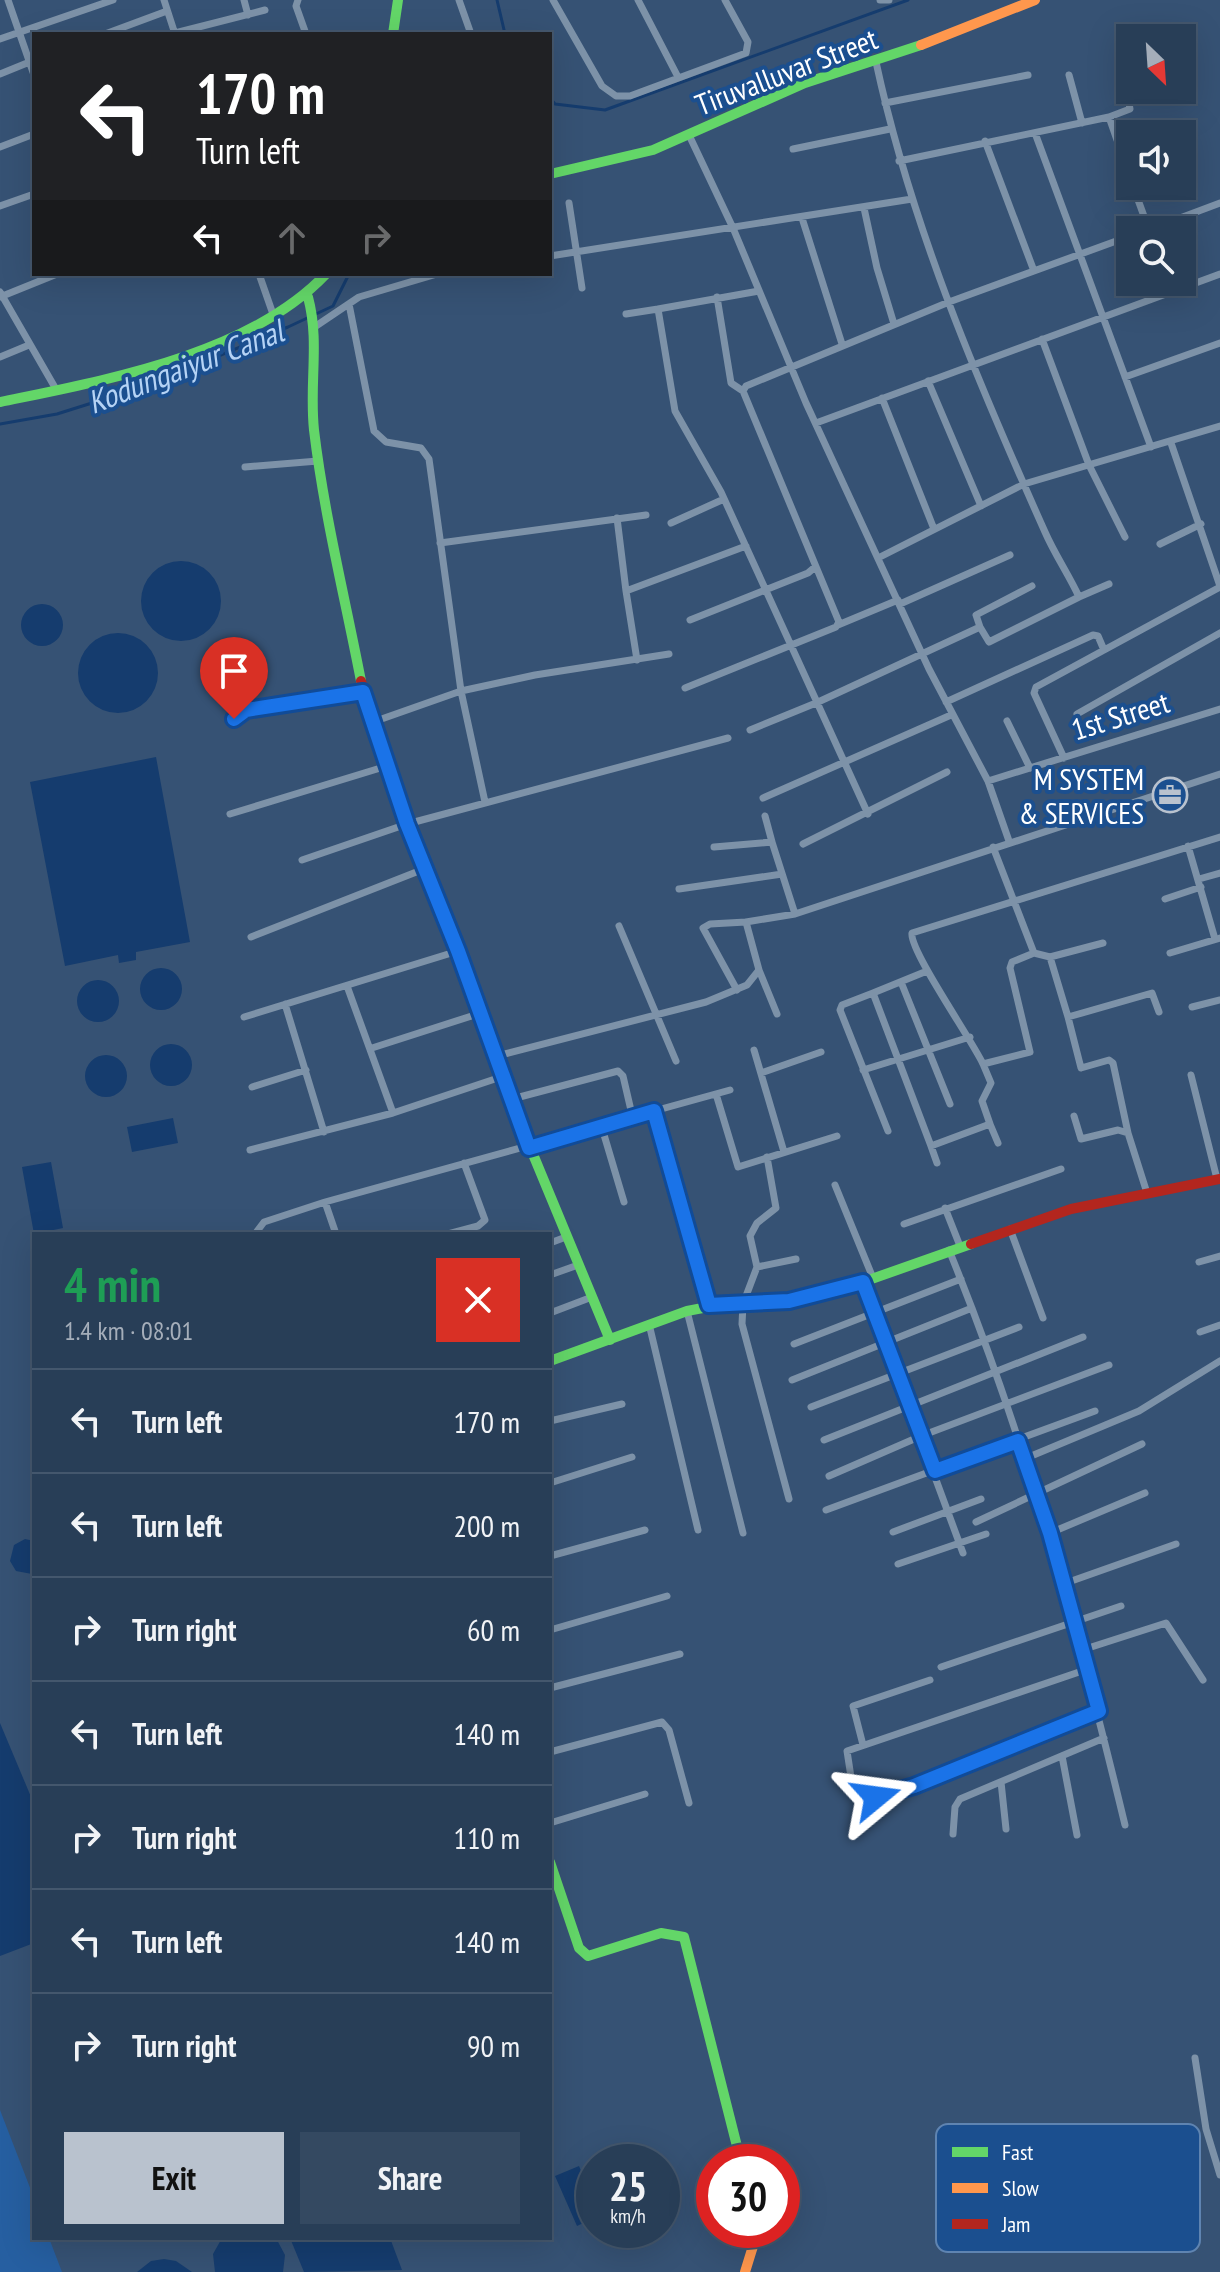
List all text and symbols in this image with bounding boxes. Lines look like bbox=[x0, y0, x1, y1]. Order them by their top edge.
street label: Tiruvalluvar Street bbox=[689, 18, 883, 124]
north arrow bbox=[1116, 24, 1196, 104]
map controls bbox=[1116, 24, 1196, 296]
text: 170 m bbox=[196, 57, 325, 129]
icon: left bbox=[64, 64, 168, 168]
button: sound bbox=[1116, 120, 1196, 200]
text: Turn left bbox=[196, 127, 300, 174]
icon: left bbox=[186, 216, 230, 260]
icon: ahead bbox=[270, 216, 314, 260]
icon: right bbox=[354, 216, 398, 260]
button: search bbox=[1116, 216, 1196, 296]
water label: Kodungaiyur Canal bbox=[81, 308, 291, 423]
pin bbox=[200, 637, 268, 719]
icon: arrive bbox=[212, 649, 256, 693]
street label: 1st Street bbox=[1066, 681, 1174, 748]
place label: M SYSTEM & SERVICES bbox=[1019, 759, 1144, 832]
office icon: M SYSTEM & SERVICES bbox=[1151, 776, 1189, 814]
text: 4 min bbox=[64, 1253, 161, 1315]
button: close bbox=[436, 1258, 520, 1342]
text: 1.4 km · 08:01 bbox=[64, 1314, 193, 1347]
icon: left bbox=[64, 1399, 108, 1443]
text: Turn left bbox=[132, 1402, 222, 1441]
text: 170 m bbox=[454, 1402, 520, 1441]
icon: left bbox=[64, 1503, 108, 1547]
text: Turn left bbox=[132, 1506, 222, 1545]
text: 200 m bbox=[454, 1506, 520, 1545]
icon: right bbox=[64, 1607, 108, 1651]
text: Turn right bbox=[132, 1610, 236, 1649]
text: 60 m bbox=[467, 1610, 520, 1649]
icon: left bbox=[64, 1711, 108, 1755]
text: Turn left bbox=[132, 1714, 222, 1753]
text: 140 m bbox=[454, 1714, 520, 1753]
position arrow bbox=[834, 1755, 918, 1839]
icon: right bbox=[64, 1815, 108, 1859]
text: Turn right bbox=[132, 1818, 236, 1857]
text: 110 m bbox=[454, 1818, 520, 1857]
icon: left bbox=[64, 1919, 108, 1963]
text: Turn left bbox=[132, 1922, 222, 1961]
text: 140 m bbox=[454, 1922, 520, 1961]
icon: right bbox=[64, 2023, 108, 2067]
text: Turn right bbox=[132, 2026, 236, 2065]
text: 90 m bbox=[467, 2026, 520, 2065]
legend bbox=[936, 2124, 1200, 2252]
button: Exit bbox=[64, 2132, 284, 2224]
button: Share bbox=[300, 2132, 520, 2224]
text: Fast bbox=[1002, 2138, 1033, 2166]
speed limit sign: 30 bbox=[696, 2144, 800, 2248]
text: 25 bbox=[609, 2160, 647, 2212]
text: Slow bbox=[1002, 2174, 1039, 2202]
text: km/h bbox=[610, 2203, 646, 2229]
text: Jam bbox=[1001, 2210, 1030, 2238]

